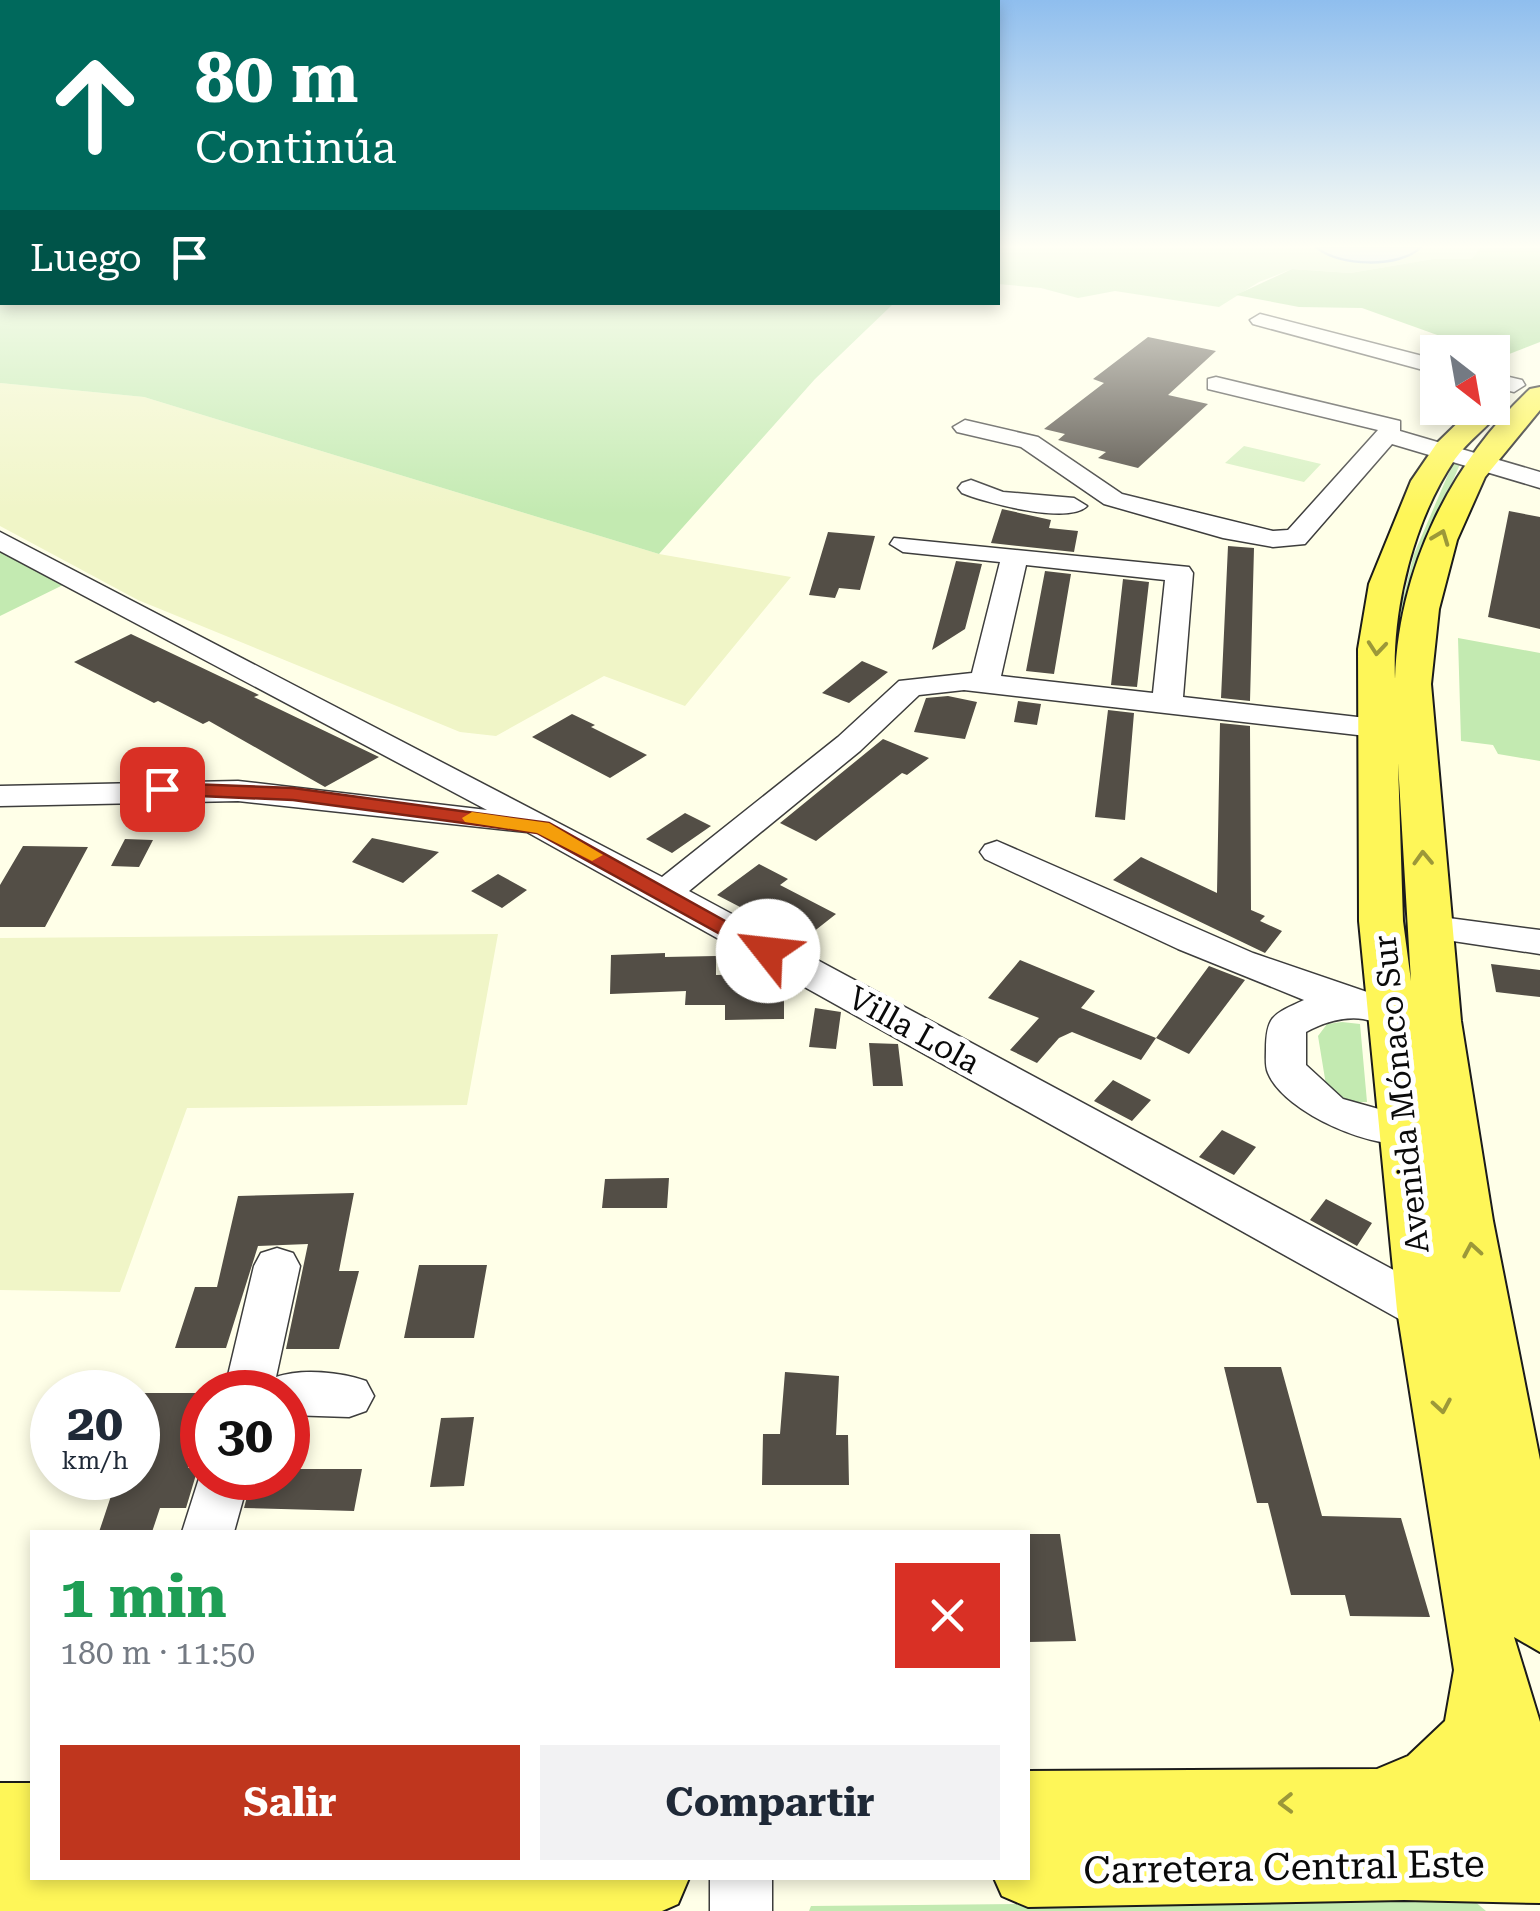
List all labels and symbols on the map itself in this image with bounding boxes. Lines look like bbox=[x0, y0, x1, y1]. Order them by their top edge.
north arrow bbox=[1420, 335, 1510, 425]
one-way arrow bbox=[1429, 529, 1450, 546]
one-way arrow bbox=[1367, 641, 1389, 657]
pin bbox=[120, 747, 205, 832]
one-way arrow bbox=[1413, 850, 1434, 866]
position arrow bbox=[716, 899, 820, 1003]
street label: Avenida Mónaco Sur bbox=[1365, 933, 1437, 1255]
street label: Villa Lola bbox=[842, 978, 986, 1082]
one-way arrow bbox=[1462, 1242, 1483, 1258]
speed limit sign: 30 bbox=[180, 1370, 310, 1500]
one-way arrow bbox=[1431, 1397, 1452, 1414]
one-way arrow bbox=[1278, 1792, 1294, 1814]
street label: Carretera Central Este bbox=[1083, 1842, 1485, 1892]

